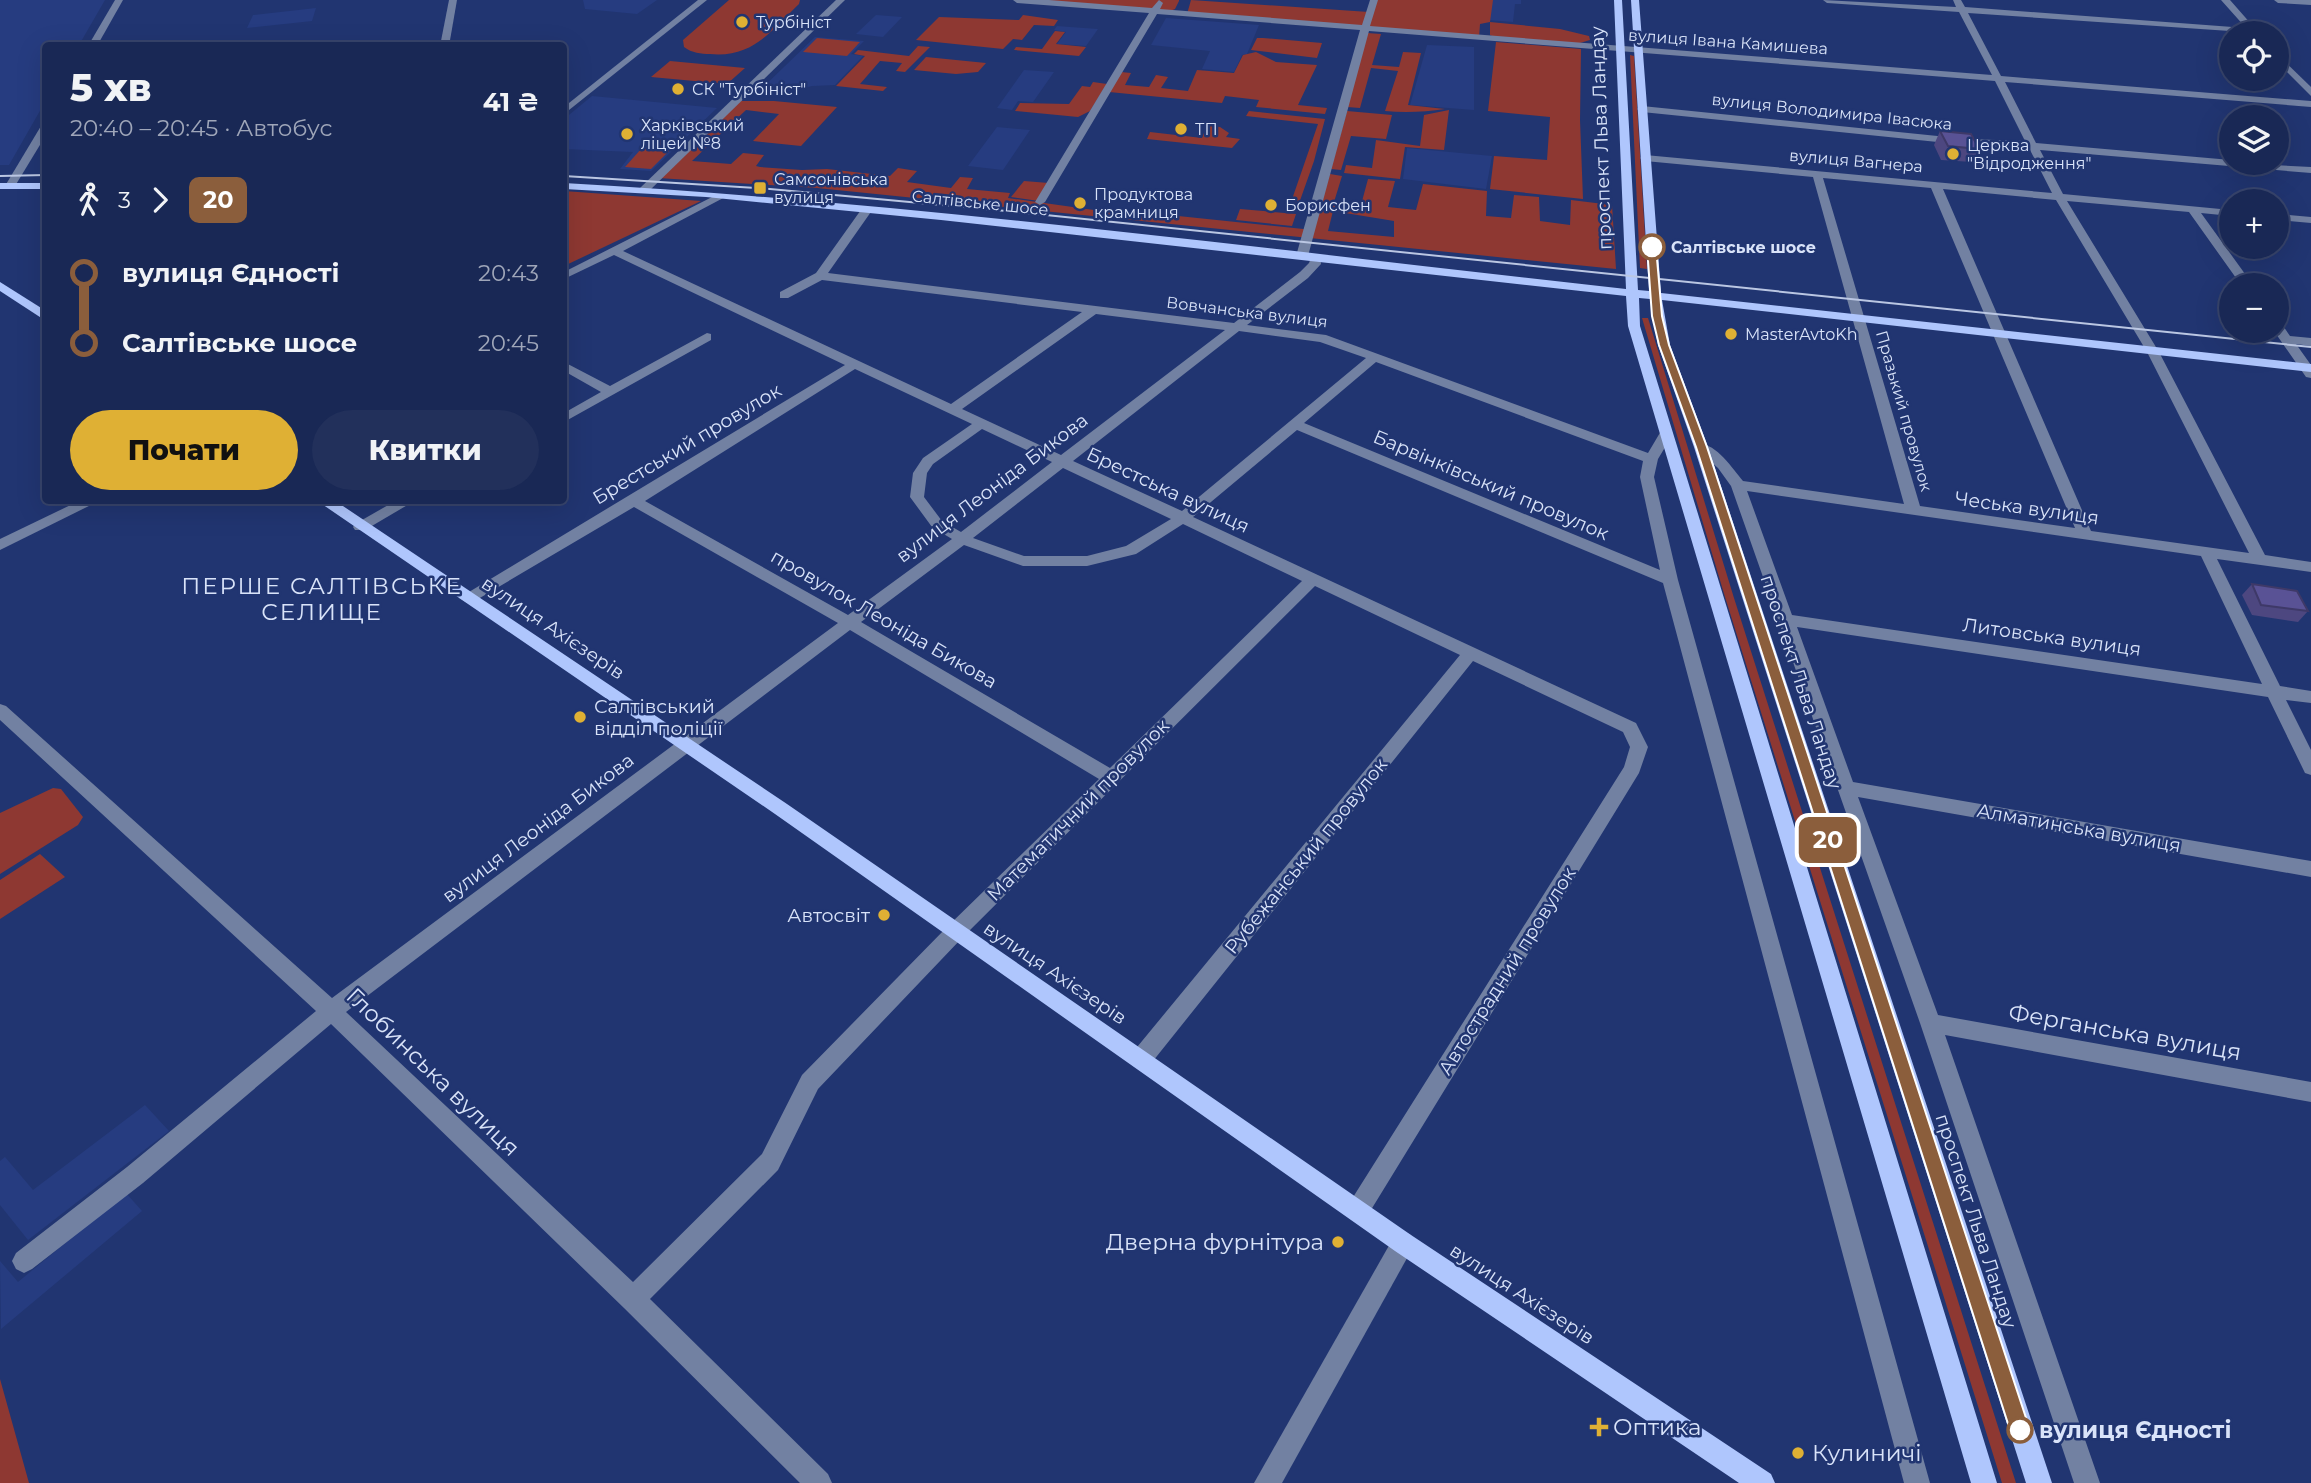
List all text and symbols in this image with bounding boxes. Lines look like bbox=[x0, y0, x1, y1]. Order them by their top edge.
place label: Турбініст bbox=[756, 13, 832, 32]
marker: Турбініст bbox=[734, 14, 750, 30]
map controls bbox=[2219, 21, 2289, 343]
button: locate bbox=[2219, 21, 2289, 91]
street label: проспект Льва Ландау bbox=[1586, 25, 1616, 250]
street label: вулиця Івана Камишева bbox=[1627, 26, 1829, 58]
text: 5 хв bbox=[70, 64, 152, 111]
place label: СК "Турбініст" bbox=[692, 80, 806, 99]
marker: СК "Турбініст" bbox=[670, 81, 686, 97]
text: 41 ₴ bbox=[483, 86, 539, 118]
street label: вулиця Володимира Івасюка bbox=[1711, 90, 1953, 134]
button: layers bbox=[2219, 105, 2289, 175]
text: 20:40 – 20:45 · Автобус bbox=[70, 114, 333, 142]
place label: Харківський ліцей №8 bbox=[641, 116, 744, 153]
place label: ТП bbox=[1195, 120, 1218, 139]
marker: ТП bbox=[1173, 121, 1189, 137]
marker: Харківський ліцей №8 bbox=[619, 126, 635, 142]
place label: Церква "Відродження" bbox=[1967, 136, 2091, 173]
street label: вулиця Вагнера bbox=[1788, 146, 1924, 176]
marker: Церква "Відродження" bbox=[1945, 146, 1961, 162]
place label: Самсонівська вулиця bbox=[774, 170, 888, 207]
marker: Самсонівська вулиця bbox=[752, 180, 768, 196]
icon: walk bbox=[70, 181, 108, 219]
icon: forward bbox=[141, 181, 179, 219]
text: 20 bbox=[203, 185, 233, 214]
place label: Продуктова крамниця bbox=[1094, 185, 1193, 222]
text: 3 bbox=[118, 186, 131, 214]
street label: Салтівське шосе bbox=[911, 186, 1049, 220]
button: + bbox=[2219, 189, 2289, 259]
marker: Продуктова крамниця bbox=[1072, 195, 1088, 211]
place label: Борисфен bbox=[1285, 196, 1371, 215]
marker: Борисфен bbox=[1263, 197, 1279, 213]
marker: Салтівське шосе bbox=[1639, 234, 1665, 260]
place label: Салтівське шосе bbox=[1671, 238, 1816, 257]
text: вулиця Єдності bbox=[122, 257, 340, 289]
text: 20:43 bbox=[478, 259, 539, 287]
button: − bbox=[2219, 273, 2289, 343]
street label: Вовчанська вулиця bbox=[1165, 293, 1329, 331]
place label: MasterAvtoKh bbox=[1745, 325, 1857, 344]
marker: MasterAvtoKh bbox=[1723, 326, 1739, 342]
text: Салтівське шосе bbox=[122, 327, 358, 359]
street label: Празький провулок bbox=[1872, 328, 1936, 494]
text: 20:45 bbox=[478, 329, 539, 357]
street label: Брестський провулок bbox=[589, 379, 785, 509]
street label: вулиця Леоніда Бикова bbox=[892, 408, 1092, 568]
button: Почати bbox=[70, 410, 298, 490]
button: Квитки bbox=[312, 410, 539, 490]
street label: Барвінківський провулок bbox=[1370, 425, 1612, 545]
street label: Брестська вулиця bbox=[1083, 442, 1253, 538]
street label: Чеська вулиця bbox=[1954, 487, 2100, 529]
street label: провулок Леоніда Бикова bbox=[767, 545, 1001, 693]
district label: ПЕРШЕ САЛТІВСЬКЕ СЕЛИЩЕ bbox=[181, 572, 463, 626]
street label: вулиця Ахієзерів bbox=[477, 572, 629, 684]
street label: проспект Льва Ландау bbox=[1755, 572, 1847, 792]
street label: Литовська вулиця bbox=[1961, 613, 2143, 661]
place label: Салтівський відділ поліції bbox=[594, 695, 723, 740]
marker: Салтівський відділ поліції bbox=[572, 709, 588, 725]
street label: Математичний провулок bbox=[982, 714, 1174, 906]
street label: вулиця Леоніда Бикова bbox=[438, 748, 638, 908]
street label: Рубежанський провулок bbox=[1220, 753, 1392, 959]
street label: Алматинська вулиця bbox=[1975, 799, 2183, 857]
line badge: 20 bbox=[1797, 817, 1860, 863]
text: 20 bbox=[1813, 825, 1843, 854]
street label: Автострадний провулок bbox=[1433, 863, 1581, 1079]
place label: Автосвіт bbox=[787, 904, 870, 927]
marker: Автосвіт bbox=[876, 907, 892, 923]
street label: вулиця Ахієзерів bbox=[979, 917, 1131, 1029]
street label: Глобинська вулиця bbox=[341, 982, 525, 1162]
street label: Ферганська вулиця bbox=[2006, 998, 2244, 1066]
street label: проспект Льва Ландау bbox=[1930, 1111, 2022, 1331]
place label: Дверна фурнітура bbox=[1106, 1228, 1324, 1256]
marker: Дверна фурнітура bbox=[1330, 1234, 1346, 1250]
street label: вулиця Ахієзерів bbox=[1445, 1239, 1599, 1349]
place label: Оптика bbox=[1613, 1413, 1701, 1441]
place label: вулиця Єдності bbox=[2039, 1416, 2231, 1444]
marker: вулиця Єдності bbox=[2007, 1417, 2033, 1443]
marker: Оптика bbox=[1591, 1419, 1607, 1435]
place label: Кулиничі bbox=[1812, 1439, 1922, 1467]
marker: Кулиничі bbox=[1790, 1445, 1806, 1461]

